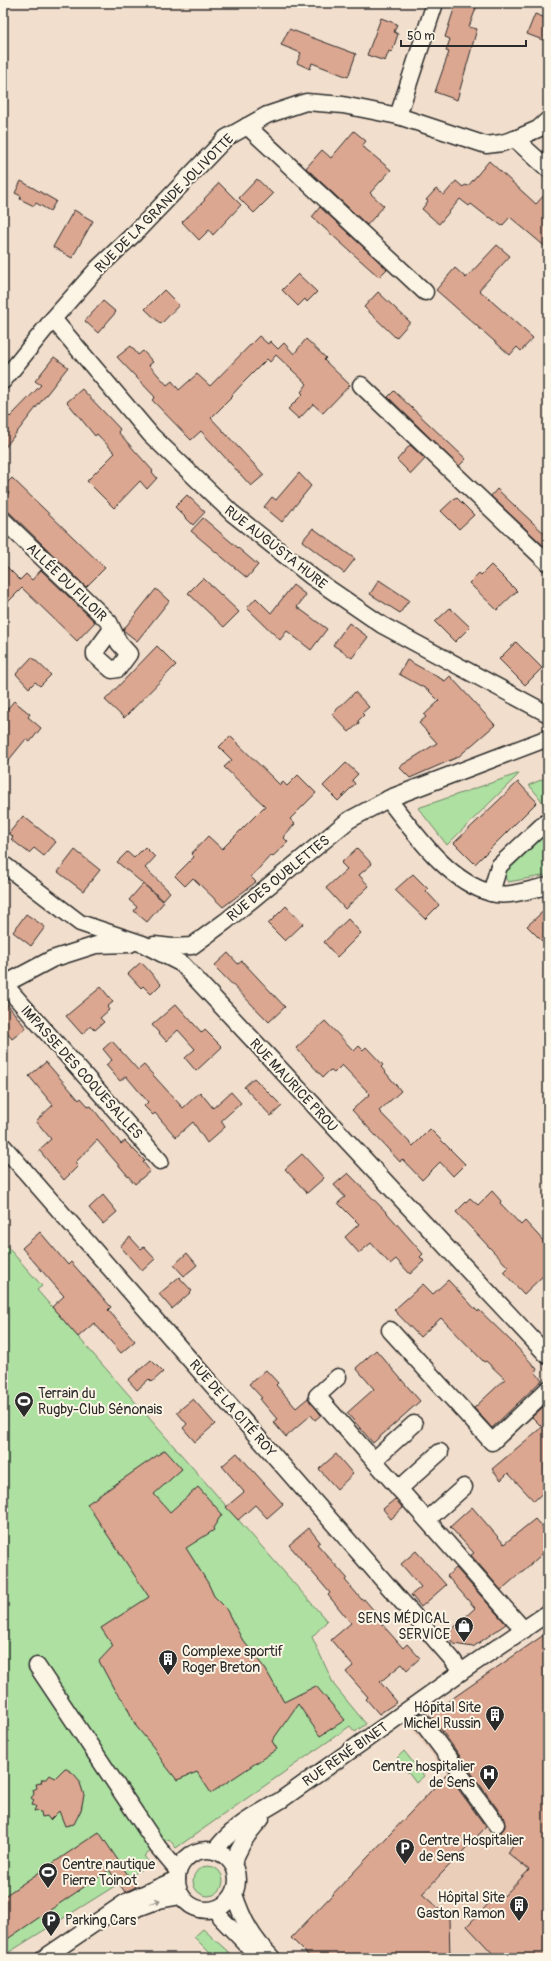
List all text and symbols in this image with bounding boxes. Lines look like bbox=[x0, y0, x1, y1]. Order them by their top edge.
scale bar bbox=[401, 22, 526, 48]
text: 50 m bbox=[407, 29, 435, 44]
street label: RUE DE LA GRANDE JOLIVOTTE bbox=[91, 130, 237, 276]
street label: RUE AUGUSTA HURE bbox=[221, 502, 330, 593]
street label: ALLÉE DU FILOIR bbox=[23, 539, 111, 625]
street label: RUE DES OUBLETTES bbox=[224, 832, 333, 925]
street label: IMPASSE DES COQUESALLES bbox=[17, 1002, 146, 1143]
street label: RUE MAURICE PROU bbox=[246, 1035, 341, 1135]
street label: RUE DE LA CITÉ ROY bbox=[186, 1356, 280, 1460]
place label: Terrain du Rugby-Club Sénonais bbox=[38, 1385, 163, 1418]
sports icon: Terrain du Rugby-Club Sénonais bbox=[13, 1390, 35, 1418]
place label: SENS MÉDICAL SERVICE bbox=[357, 1609, 450, 1643]
shop icon: SENS MÉDICAL SERVICE bbox=[453, 1615, 475, 1643]
place label: Complexe sportif Roger Breton bbox=[182, 1643, 283, 1676]
building icon: Complexe sportif Roger Breton bbox=[157, 1648, 179, 1676]
place label: Hôpital Site Michel Russin bbox=[404, 1699, 481, 1732]
building icon: Hôpital Site Michel Russin bbox=[484, 1704, 506, 1732]
street label: RUE RENÉ BINET bbox=[299, 1718, 391, 1790]
place label: Centre hospitalier de Sens bbox=[372, 1758, 476, 1791]
hospital icon: Centre hospitalier de Sens bbox=[478, 1763, 500, 1791]
place label: Centre Hospitalier de Sens bbox=[419, 1832, 524, 1865]
parking icon: Centre Hospitalier de Sens bbox=[394, 1837, 416, 1865]
place label: Centre nautique Pierre Toinot bbox=[62, 1856, 155, 1889]
sports icon: Centre nautique Pierre Toinot bbox=[37, 1861, 59, 1889]
place label: Hôpital Site Gaston Ramon bbox=[417, 1889, 505, 1922]
building icon: Hôpital Site Gaston Ramon bbox=[508, 1894, 530, 1922]
one-way arrow bbox=[148, 1898, 161, 1905]
parking icon: Parking Cars bbox=[40, 1909, 62, 1937]
place label: Parking Cars bbox=[65, 1912, 137, 1929]

